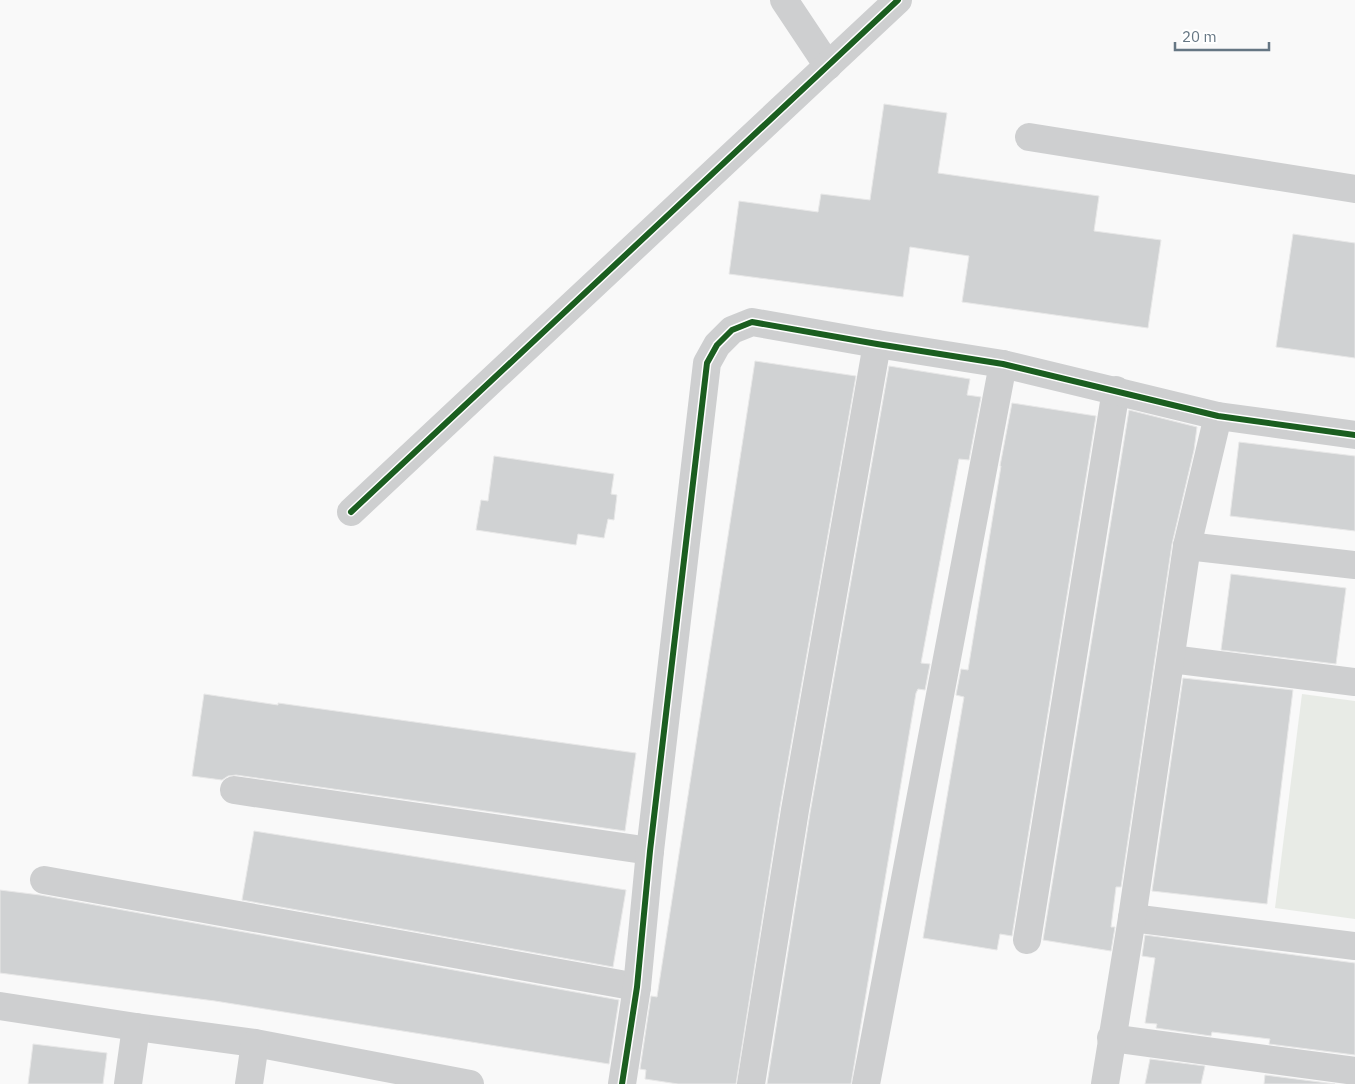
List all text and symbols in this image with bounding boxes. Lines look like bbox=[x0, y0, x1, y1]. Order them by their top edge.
scale bar bbox=[1175, 20, 1269, 52]
text: 20 m bbox=[1182, 27, 1217, 46]

